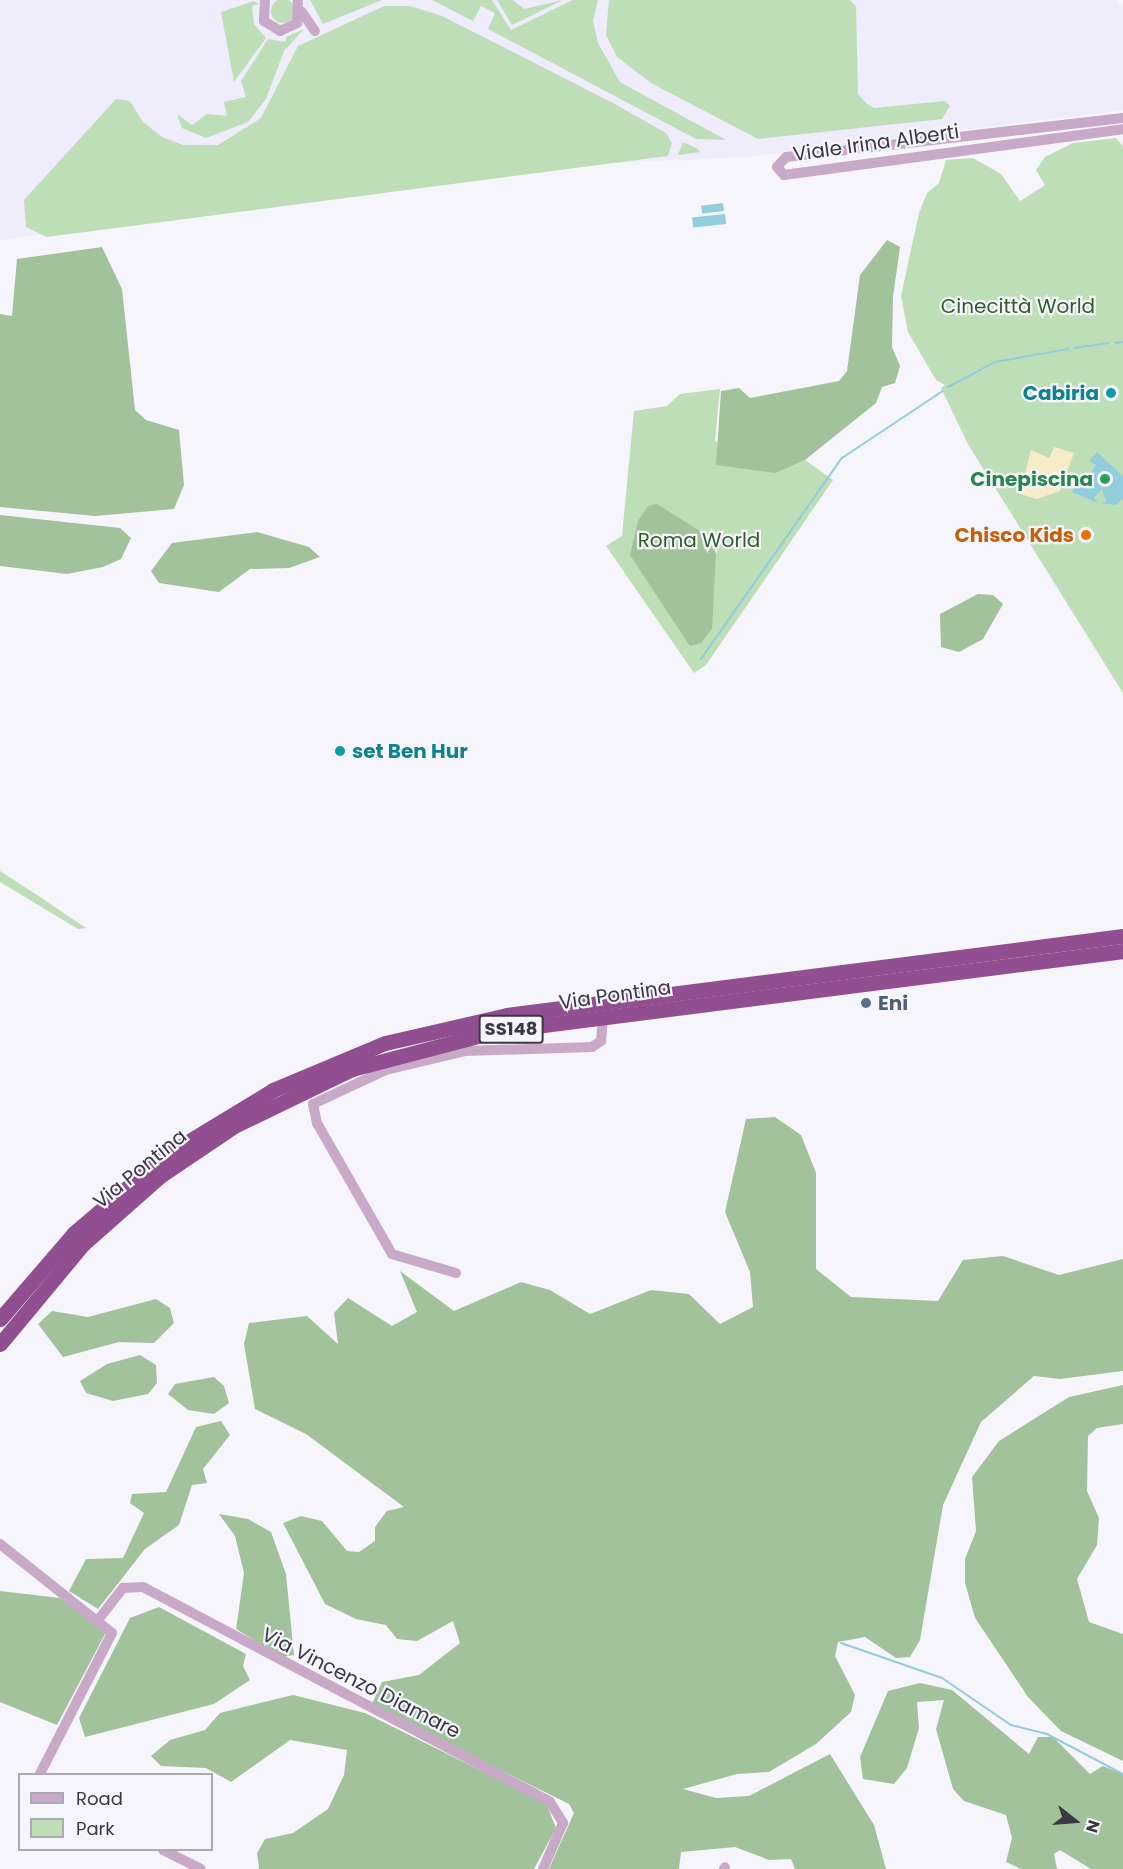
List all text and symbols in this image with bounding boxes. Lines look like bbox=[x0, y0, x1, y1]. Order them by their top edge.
street label: Viale Irina Alberti bbox=[791, 119, 961, 167]
park label: Cinecittà World bbox=[941, 294, 1095, 318]
place label: Cabiria bbox=[1023, 381, 1099, 405]
marker: Cabiria bbox=[1104, 386, 1118, 400]
place label: Cinepiscina bbox=[970, 467, 1093, 491]
marker: Cinepiscina bbox=[1098, 472, 1112, 486]
place label: Chisco Kids bbox=[955, 523, 1074, 547]
park label: Roma World bbox=[638, 528, 760, 552]
marker: Chisco Kids bbox=[1079, 528, 1093, 542]
place label: set Ben Hur bbox=[352, 739, 468, 763]
marker: set Ben Hur bbox=[333, 744, 347, 758]
street label: Via Pontina bbox=[557, 975, 673, 1015]
place label: Eni bbox=[878, 991, 908, 1015]
marker: Eni bbox=[859, 996, 873, 1010]
road number: SS148 bbox=[478, 1014, 544, 1044]
street label: Via Pontina bbox=[89, 1124, 191, 1214]
street label: Via Vincenzo Diamare bbox=[258, 1622, 464, 1744]
legend bbox=[18, 1773, 213, 1851]
text: Road bbox=[76, 1786, 123, 1811]
north arrow bbox=[1045, 1791, 1105, 1851]
text: Park bbox=[76, 1816, 115, 1841]
text: N bbox=[1080, 1817, 1105, 1836]

